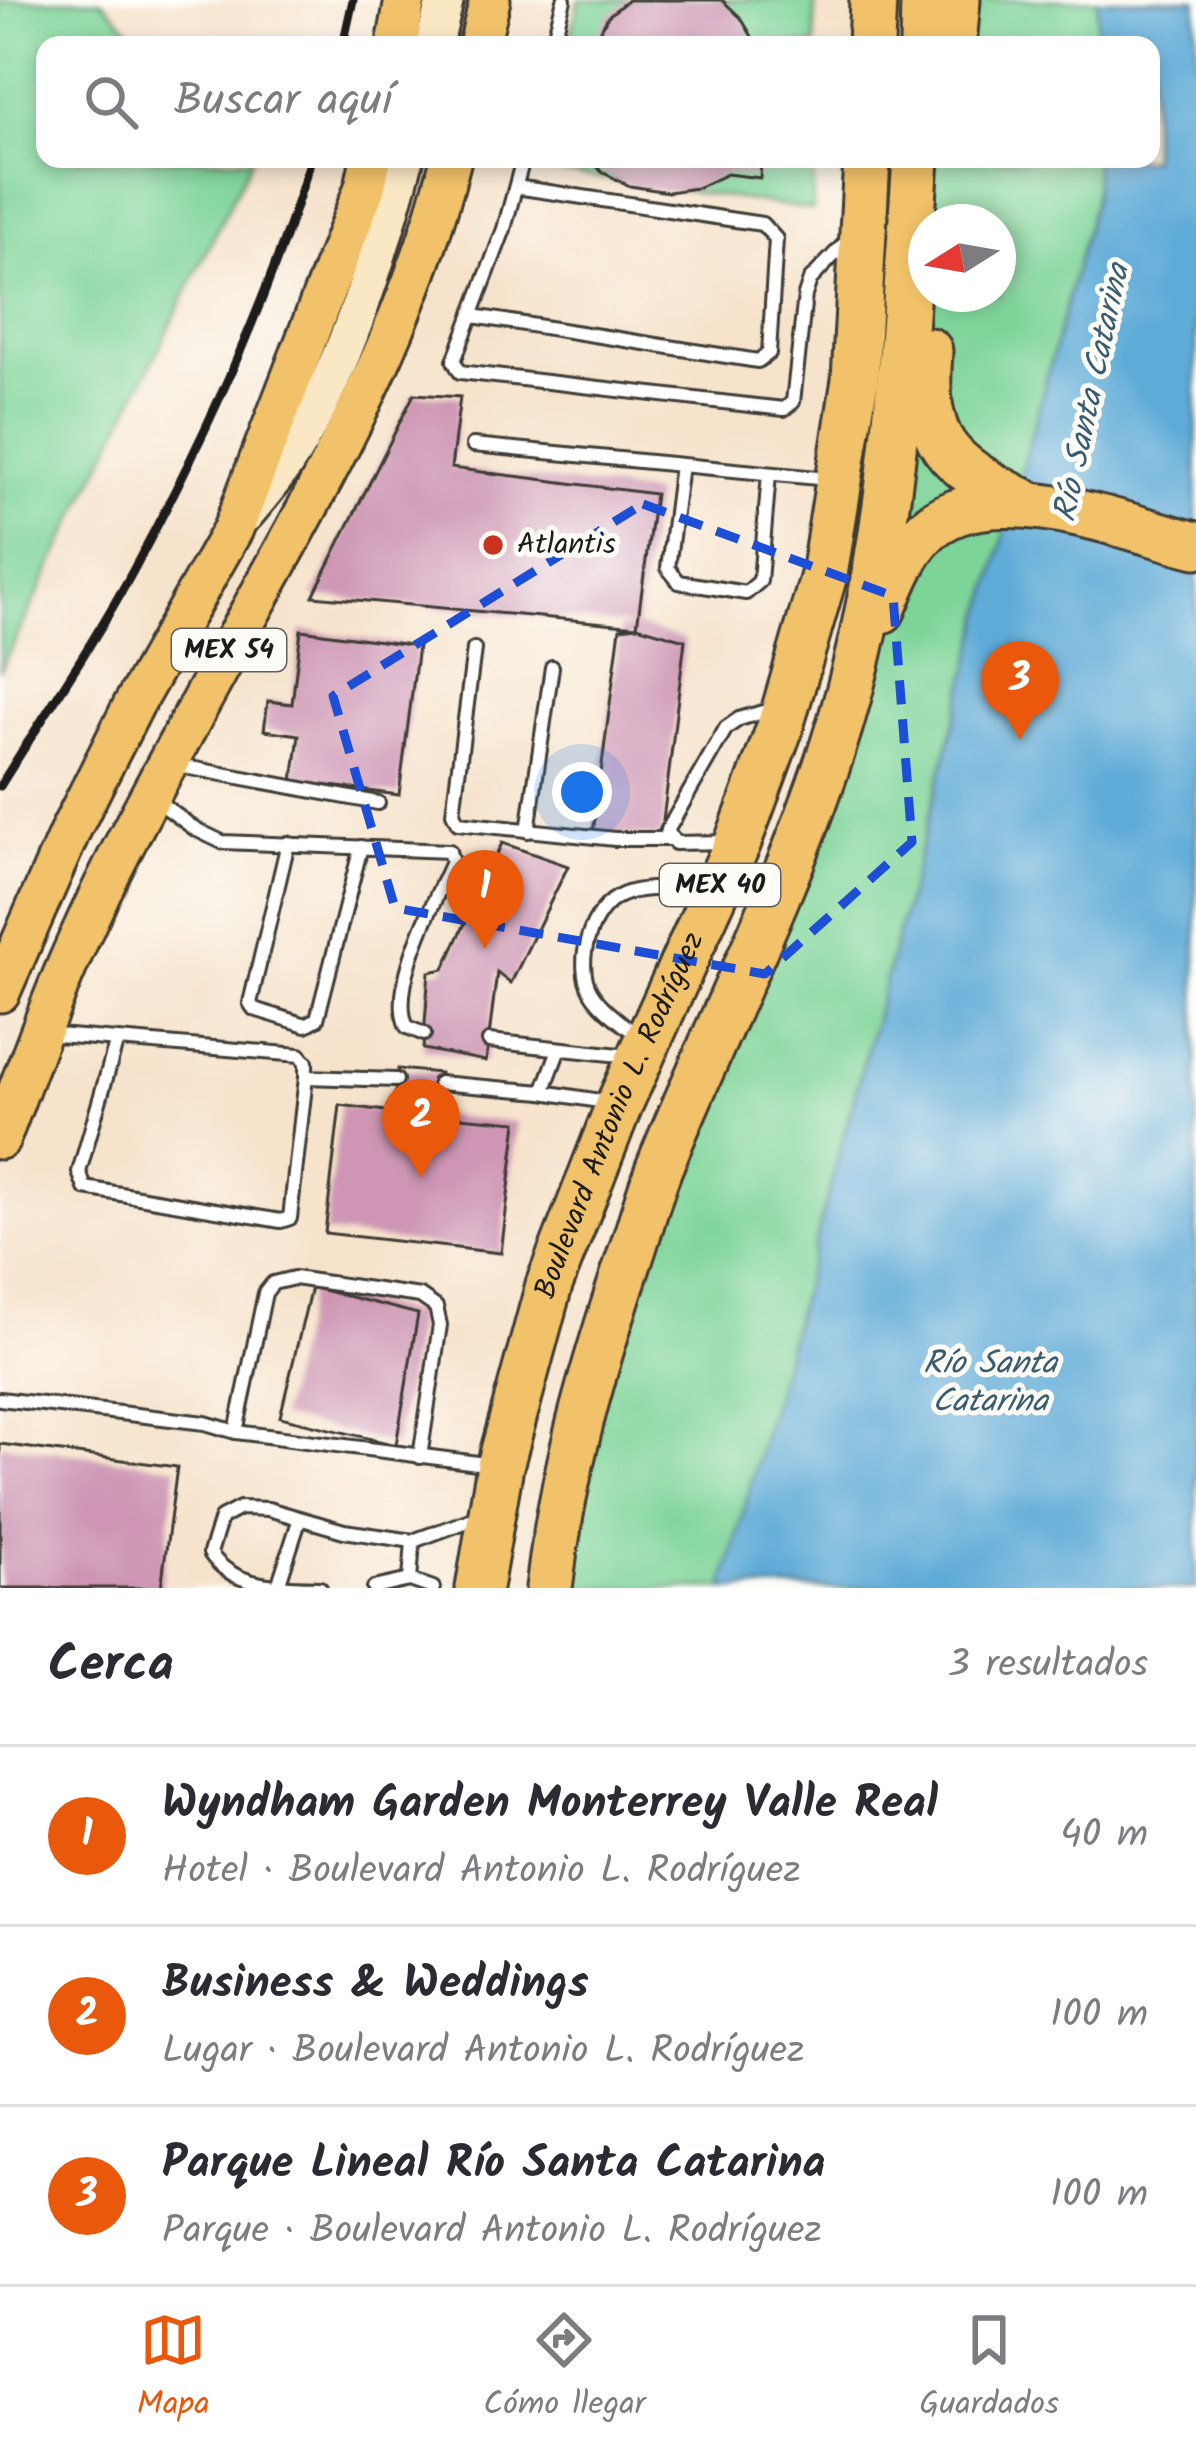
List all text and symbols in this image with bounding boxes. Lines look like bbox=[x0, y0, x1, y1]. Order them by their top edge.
search box bbox=[36, 36, 1160, 168]
text: Buscar aquí bbox=[174, 66, 392, 138]
icon: search bbox=[78, 69, 144, 135]
north arrow bbox=[908, 204, 1016, 312]
water label: Río Santa Catarina bbox=[1040, 257, 1147, 527]
place label: Atlantis bbox=[517, 521, 616, 569]
marker: Atlantis bbox=[480, 532, 506, 558]
road number: MEX 54 bbox=[172, 629, 286, 671]
pin: 3 bbox=[981, 641, 1059, 740]
your location bbox=[552, 762, 612, 822]
pin: 1 bbox=[446, 850, 524, 949]
road number: MEX 40 bbox=[660, 864, 780, 906]
street label: Boulevard Antonio L. Rodríguez bbox=[522, 924, 718, 1304]
pin: 2 bbox=[382, 1079, 460, 1178]
water label: Río Santa Catarina bbox=[923, 1338, 1060, 1429]
text: Cerca bbox=[48, 1626, 174, 1707]
text: 3 resultados bbox=[948, 1635, 1148, 1697]
text: Wyndham Garden Monterrey Valle Real bbox=[162, 1769, 938, 1841]
text: 1 bbox=[81, 1805, 93, 1867]
text: 40 m bbox=[1060, 1805, 1148, 1867]
text: Hotel · Boulevard Antonio L. Rodríguez bbox=[162, 1841, 801, 1903]
text: Business & Weddings bbox=[162, 1949, 589, 2021]
text: 2 bbox=[76, 1985, 98, 2047]
text: 100 m bbox=[1050, 1985, 1148, 2047]
text: Lugar · Boulevard Antonio L. Rodríguez bbox=[162, 2021, 804, 2083]
text: Parque Lineal Río Santa Catarina bbox=[162, 2129, 826, 2201]
text: 3 bbox=[76, 2165, 98, 2227]
text: 100 m bbox=[1050, 2165, 1148, 2227]
text: Parque · Boulevard Antonio L. Rodríguez bbox=[162, 2201, 822, 2263]
tab: Mapa bbox=[137, 2307, 210, 2432]
tab: Cómo llegar bbox=[483, 2307, 646, 2432]
tab: Guardados bbox=[919, 2307, 1059, 2432]

